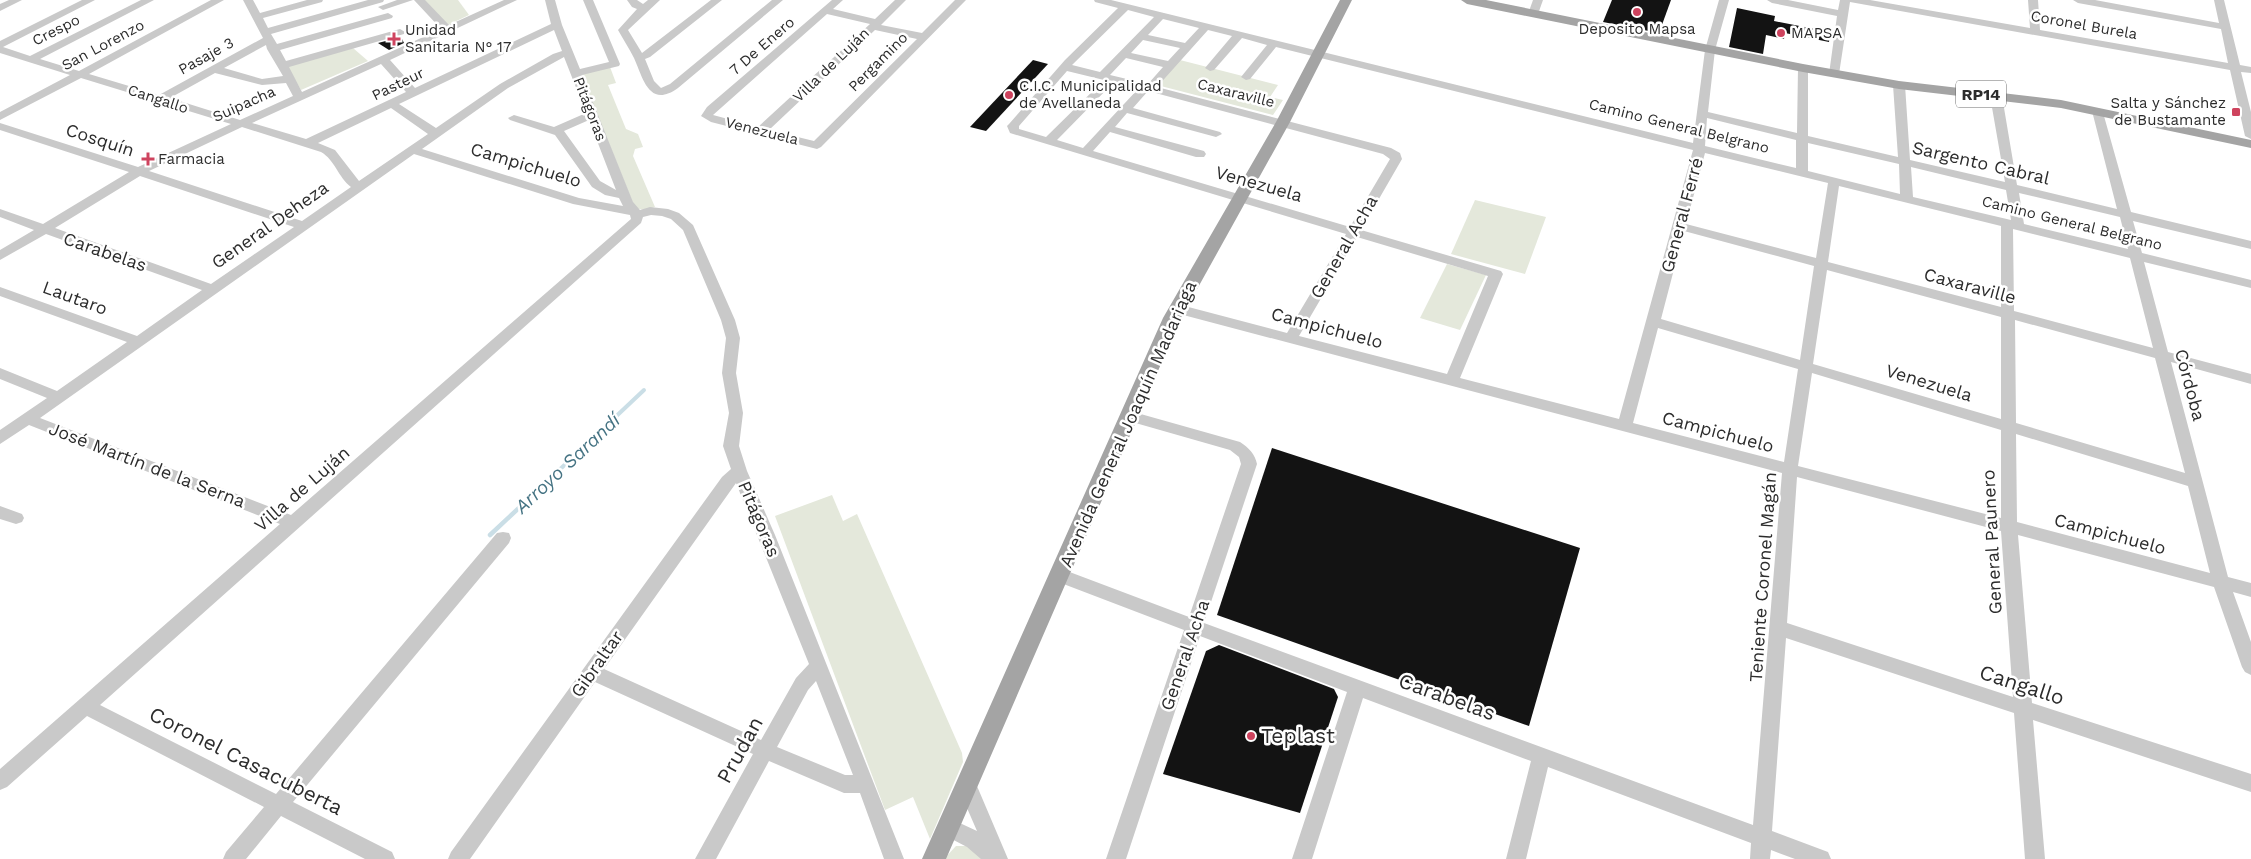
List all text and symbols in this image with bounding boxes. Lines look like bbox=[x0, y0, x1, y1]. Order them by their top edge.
marker: Deposito Mapsa bbox=[1631, 6, 1643, 18]
street label: Coronel Burela bbox=[2029, 7, 2139, 43]
street label: Crespo bbox=[29, 10, 83, 50]
street label: 7 De Enero bbox=[726, 13, 798, 79]
street label: San Lorenzo bbox=[59, 16, 147, 74]
place label: Deposito Mapsa bbox=[1578, 20, 1696, 38]
place label: Unidad Sanitaria N° 17 bbox=[405, 21, 511, 56]
street label: Villa de Luján bbox=[789, 24, 873, 106]
place label: MAPSA bbox=[1791, 24, 1842, 42]
marker: MAPSA bbox=[1775, 27, 1787, 39]
street label: Pergamino bbox=[845, 29, 911, 95]
marker: Unidad Sanitaria N° 17 bbox=[387, 32, 401, 46]
street label: Pasaje 3 bbox=[175, 33, 237, 79]
street label: Pasteur bbox=[369, 64, 427, 104]
street label: Pitágoras bbox=[570, 74, 610, 144]
street label: Caxaraville bbox=[1196, 75, 1276, 111]
place label: C.I.C. Municipalidad de Avellaneda bbox=[1019, 77, 1162, 112]
road number: RP14 bbox=[1956, 80, 2006, 108]
street label: Cangallo bbox=[125, 81, 191, 117]
street label: Suipacha bbox=[210, 82, 279, 126]
marker: C.I.C. Municipalidad de Avellaneda bbox=[1003, 89, 1015, 101]
place label: Salta y Sánchez de Bustamante bbox=[2111, 94, 2226, 129]
street label: Camino General Belgrano bbox=[1587, 95, 1771, 157]
marker: Salta y Sánchez de Bustamante bbox=[2230, 106, 2242, 118]
street label: Venezuela bbox=[724, 113, 801, 149]
street label: Cosquín bbox=[63, 119, 137, 160]
street label: Sargento Cabral bbox=[1910, 136, 2052, 189]
street label: Campichuelo bbox=[468, 138, 584, 191]
place label: Farmacia bbox=[158, 150, 225, 168]
marker: Farmacia bbox=[142, 153, 154, 165]
street label: General Ferré bbox=[1656, 155, 1707, 275]
street label: Venezuela bbox=[1213, 161, 1305, 206]
street label: General Deheza bbox=[207, 176, 332, 273]
street label: General Acha bbox=[1306, 191, 1382, 302]
street label: Camino General Belgrano bbox=[1980, 192, 2164, 254]
street label: Carabelas bbox=[61, 227, 150, 276]
street label: Caxaraville bbox=[1922, 263, 2019, 308]
street label: Lautaro bbox=[40, 276, 111, 319]
street label: Avenida General Joaquín Madariaga bbox=[1055, 277, 1200, 570]
street label: Campichuelo bbox=[1269, 303, 1385, 353]
street label: Córdoba bbox=[2171, 347, 2210, 423]
street label: Venezuela bbox=[1883, 359, 1975, 406]
water label: Arroyo Sarandí bbox=[509, 407, 627, 519]
street label: Campichuelo bbox=[1660, 407, 1776, 457]
street label: José Martín de la Serna bbox=[46, 417, 248, 512]
street label: Villa de Luján bbox=[250, 442, 353, 536]
street label: General Paunero bbox=[1977, 469, 2006, 615]
street label: Teniente Coronel Magán bbox=[1745, 471, 1780, 683]
street label: Pitágoras bbox=[734, 478, 785, 560]
street label: Campichuelo bbox=[2052, 509, 2168, 559]
street label: General Acha bbox=[1156, 597, 1213, 713]
street label: Gibraltar bbox=[566, 626, 627, 701]
street label: Cangallo bbox=[1977, 659, 2068, 710]
street label: Carabelas bbox=[1395, 667, 1499, 726]
street label: Coronel Casacuberta bbox=[145, 701, 347, 820]
street label: Prudan bbox=[711, 712, 768, 787]
place label: Teplast bbox=[1261, 723, 1335, 748]
marker: Teplast bbox=[1245, 730, 1257, 742]

